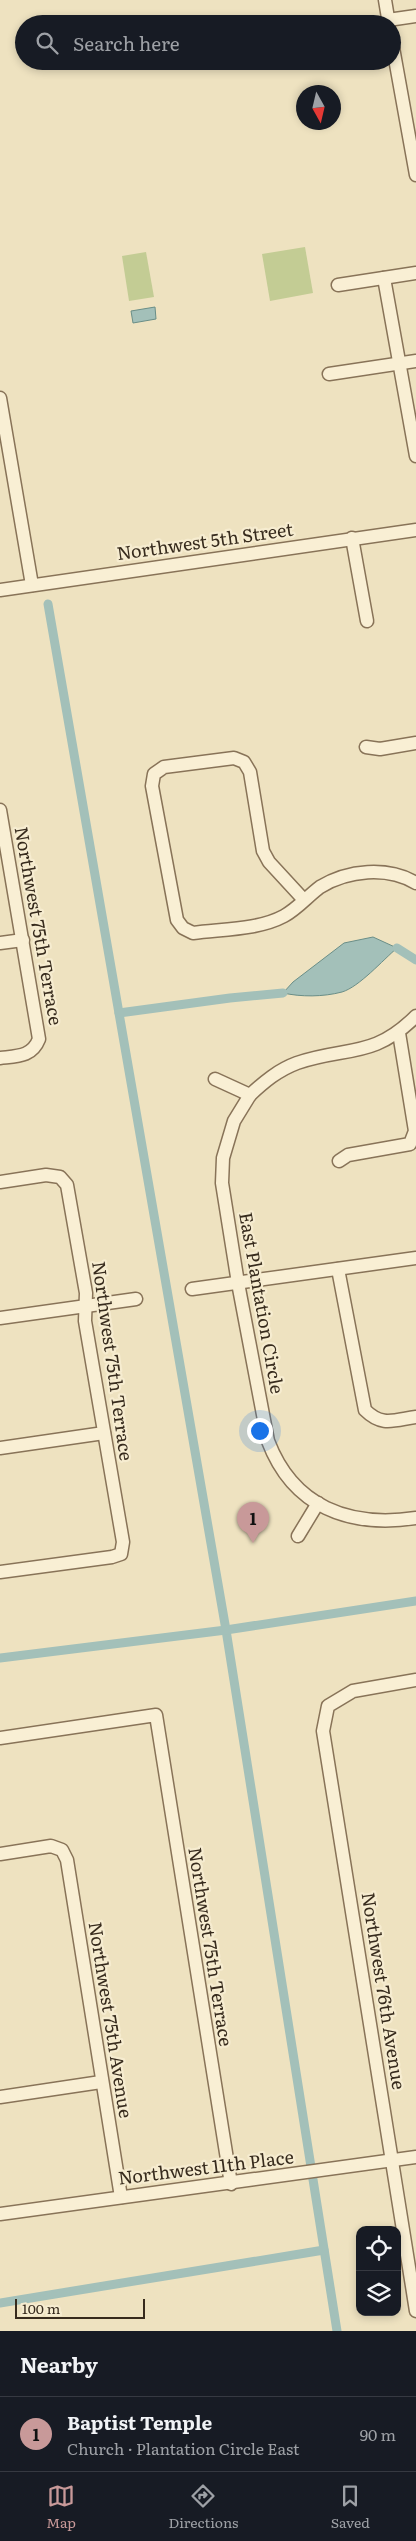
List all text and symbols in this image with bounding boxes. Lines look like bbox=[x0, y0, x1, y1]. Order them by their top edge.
search box bbox=[15, 15, 401, 70]
icon: search bbox=[33, 29, 61, 57]
text: Search here bbox=[73, 29, 180, 57]
north arrow bbox=[296, 85, 341, 130]
street label: Northwest 5th Street bbox=[115, 515, 296, 566]
street label: Northwest 75th Terrace bbox=[9, 824, 70, 1027]
street label: East Plantation Circle bbox=[233, 1210, 292, 1396]
street label: Northwest 75th Terrace bbox=[86, 1259, 141, 1462]
your location bbox=[247, 1418, 273, 1444]
pin: 1 bbox=[237, 1502, 269, 1543]
street label: Northwest 75th Terrace bbox=[182, 1845, 241, 2048]
street label: Northwest 76th Avenue bbox=[356, 1890, 413, 2091]
street label: Northwest 75th Avenue bbox=[83, 1920, 140, 2120]
street label: Northwest 11th Place bbox=[116, 2142, 295, 2191]
map controls bbox=[356, 2226, 401, 2316]
button: locate bbox=[356, 2226, 401, 2271]
button: layers bbox=[356, 2271, 401, 2316]
scale bar bbox=[15, 2296, 145, 2319]
text: 100 m bbox=[22, 2298, 60, 2318]
text: Nearby bbox=[20, 2348, 98, 2379]
text: Baptist Temple bbox=[67, 2408, 212, 2436]
text: 1 bbox=[33, 2422, 39, 2446]
text: 90 m bbox=[360, 2422, 396, 2446]
text: Church · Plantation Circle East bbox=[67, 2436, 299, 2460]
tab: Map bbox=[46, 2482, 76, 2532]
tab: Directions bbox=[168, 2482, 238, 2532]
tab: Saved bbox=[331, 2482, 370, 2532]

